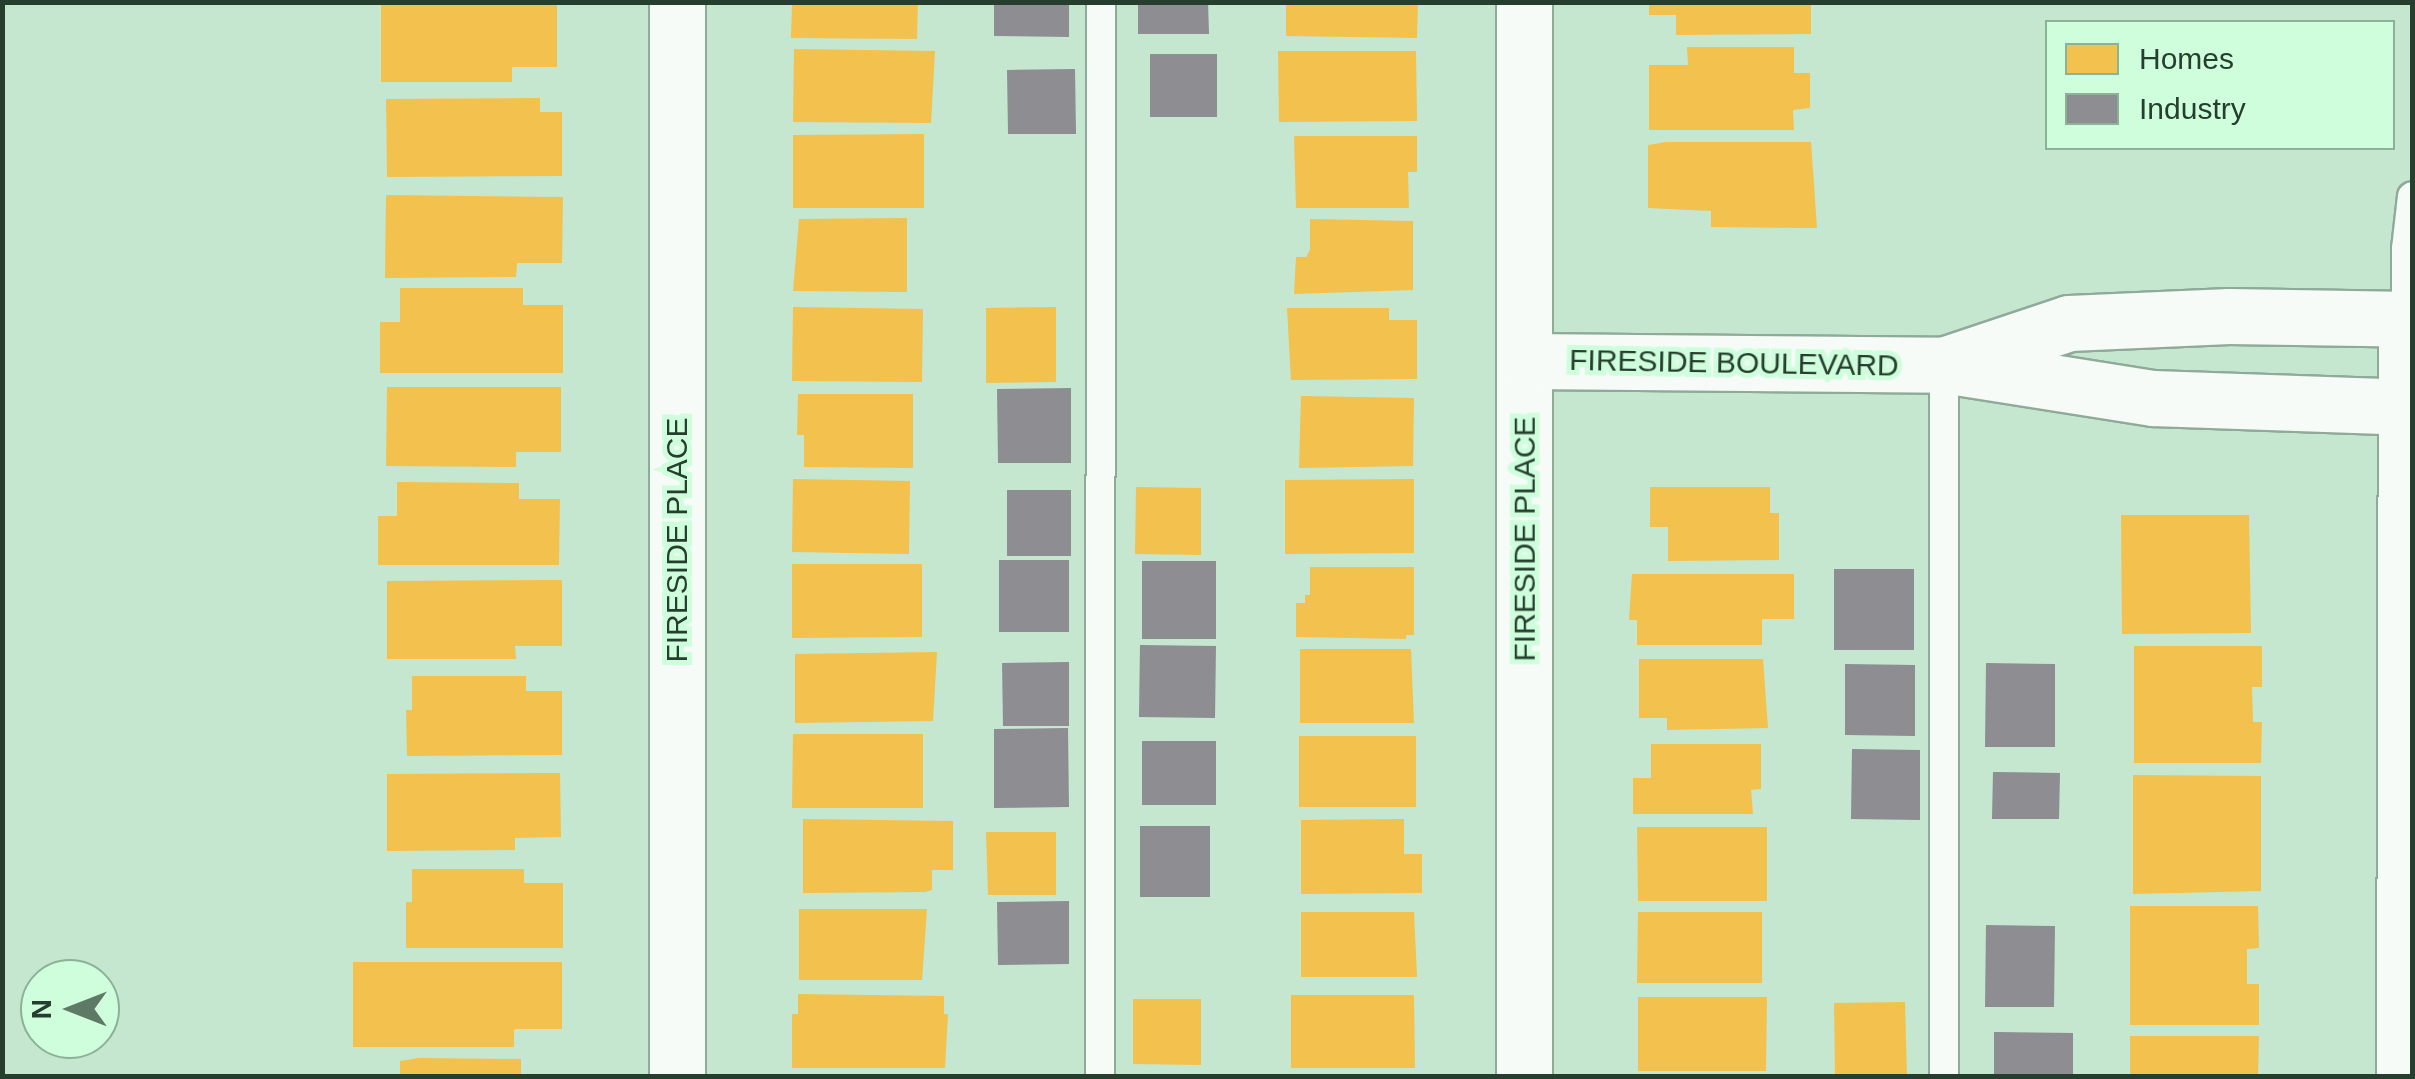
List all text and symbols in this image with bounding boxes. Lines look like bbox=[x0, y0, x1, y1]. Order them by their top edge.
legend bbox=[2045, 20, 2395, 150]
text: Homes bbox=[2139, 42, 2234, 75]
text: Industry bbox=[2139, 92, 2246, 125]
street label: FIRESIDE BOULEVARD bbox=[1569, 342, 1899, 384]
street label: FIRESIDE PLACE bbox=[1507, 416, 1543, 662]
street label: FIRESIDE PLACE bbox=[659, 417, 695, 663]
north arrow bbox=[20, 959, 120, 1059]
text: N bbox=[26, 999, 57, 1019]

